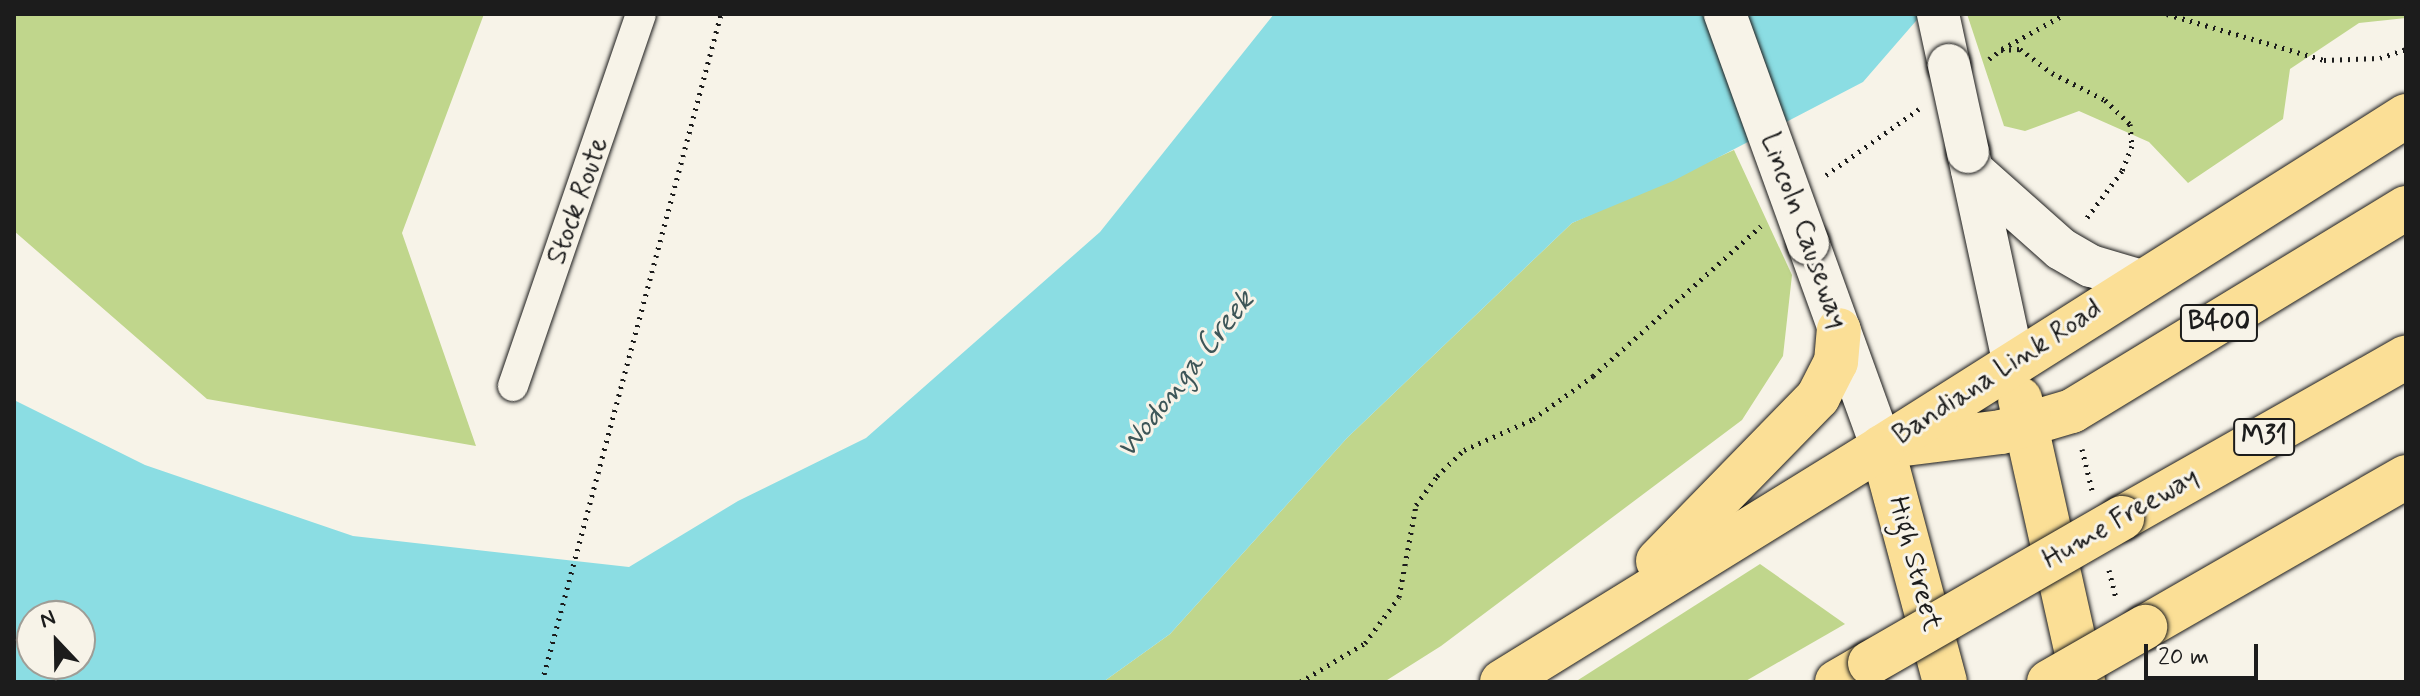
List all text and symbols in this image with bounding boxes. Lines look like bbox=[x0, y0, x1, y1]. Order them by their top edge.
street label: Lincoln Causeway bbox=[1751, 126, 1855, 336]
street label: Stock Route bbox=[541, 134, 617, 268]
water label: Wodonga Creek bbox=[1109, 283, 1263, 467]
street label: Bandiana Link Road bbox=[1889, 294, 2107, 452]
road number: B400 bbox=[2179, 301, 2259, 345]
road number: M31 bbox=[2232, 415, 2296, 459]
street label: Hume Freeway bbox=[2034, 459, 2208, 579]
street label: High Street bbox=[1880, 493, 1948, 635]
north arrow bbox=[16, 600, 96, 680]
text: N bbox=[36, 604, 60, 635]
scale bar bbox=[2148, 628, 2262, 678]
text: 20 m bbox=[2158, 642, 2209, 673]

